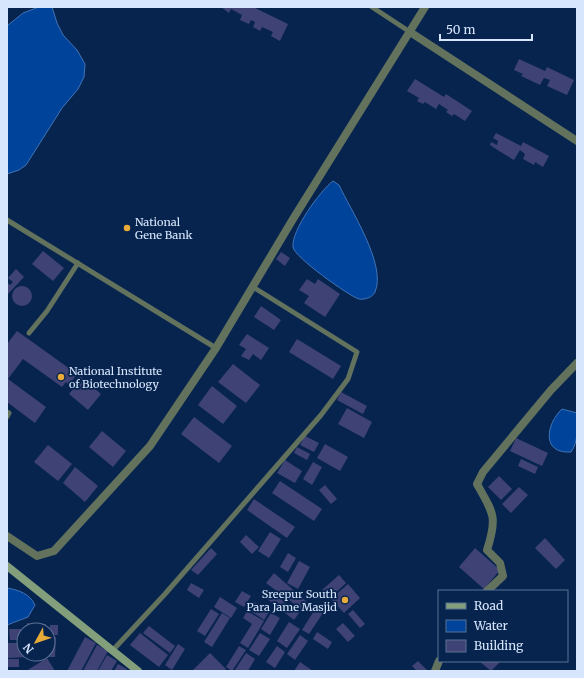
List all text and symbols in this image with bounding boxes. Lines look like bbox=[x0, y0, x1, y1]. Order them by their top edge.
scale bar bbox=[440, 16, 532, 42]
text: 50 m bbox=[446, 22, 475, 37]
place label: National Gene Bank bbox=[135, 215, 192, 242]
marker: National Gene Bank bbox=[122, 223, 132, 233]
place label: National Institute of Biotechnology bbox=[69, 364, 162, 391]
marker: National Institute of Biotechnology bbox=[56, 372, 66, 382]
place label: Sreepur South Para Jame Masjid bbox=[246, 587, 338, 614]
legend bbox=[438, 590, 568, 662]
marker: Sreepur South Para Jame Masjid bbox=[340, 595, 350, 605]
text: Road bbox=[474, 598, 503, 613]
text: Water bbox=[473, 618, 509, 633]
north arrow bbox=[16, 622, 56, 662]
text: Building bbox=[474, 638, 524, 653]
text: N bbox=[20, 640, 36, 656]

